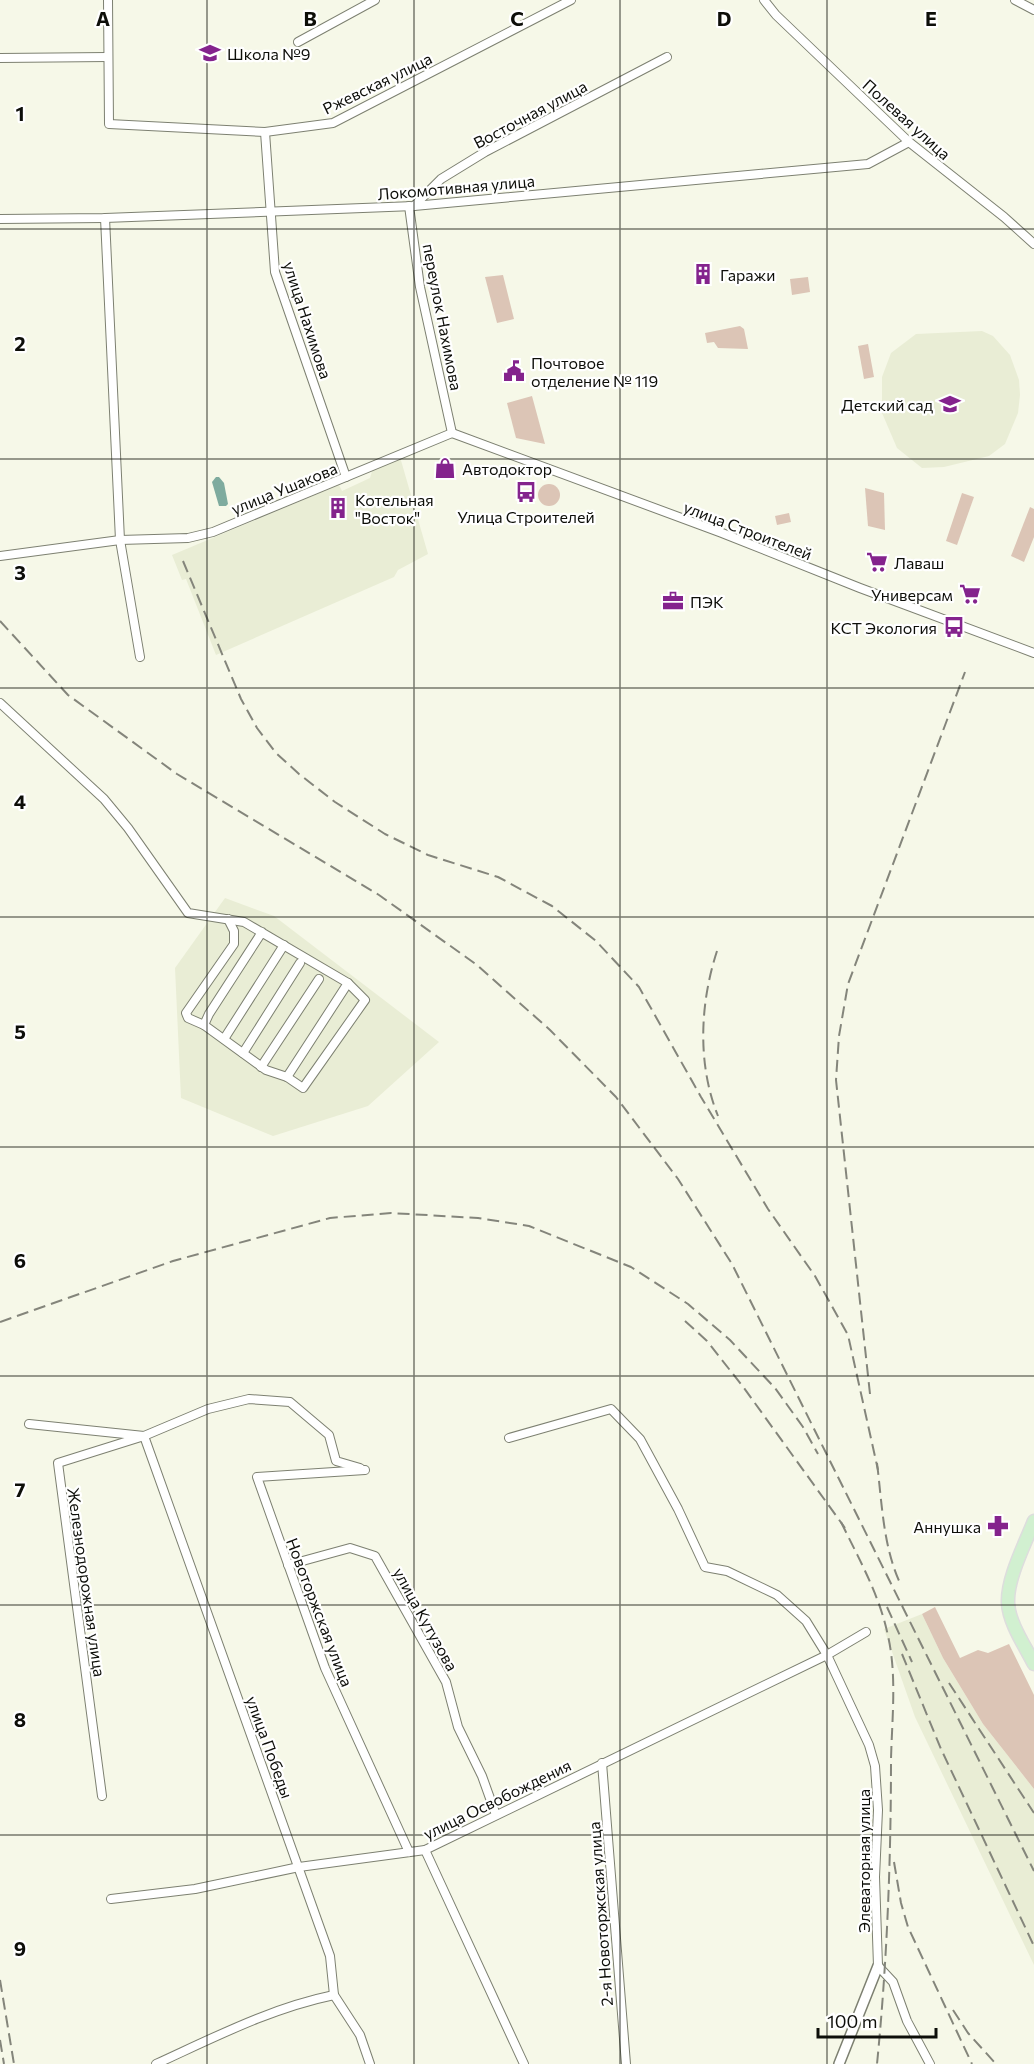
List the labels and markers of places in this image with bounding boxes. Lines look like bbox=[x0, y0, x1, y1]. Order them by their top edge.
school or university icon: Школа №9 bbox=[198, 41, 222, 65]
place label: Школа №9 bbox=[227, 44, 310, 63]
building icon: Гаражи bbox=[691, 262, 715, 286]
place label: Гаражи bbox=[720, 265, 775, 284]
place label: Почтовое отделение № 119 bbox=[531, 353, 658, 390]
public building icon: Почтовое отделение № 119 bbox=[502, 359, 526, 383]
school or university icon: Детский сад bbox=[938, 392, 962, 416]
place label: Детский сад bbox=[841, 395, 934, 414]
shop icon: Автодоктор bbox=[433, 456, 457, 480]
place label: Автодоктор bbox=[462, 459, 552, 478]
bus stop icon: Улица Строителей bbox=[514, 480, 538, 504]
place label: Котельная "Восток" bbox=[355, 490, 434, 527]
building icon: Котельная "Восток" bbox=[326, 496, 350, 520]
place label: Улица Строителей bbox=[457, 507, 595, 526]
supermarket icon: Лаваш bbox=[865, 550, 889, 574]
place label: Лаваш bbox=[894, 553, 944, 572]
supermarket icon: Универсам bbox=[958, 582, 982, 606]
place label: Универсам bbox=[871, 585, 953, 604]
office icon: ПЭК bbox=[661, 589, 685, 613]
place label: ПЭК bbox=[690, 592, 724, 611]
bus stop icon: КСТ Экология bbox=[942, 615, 966, 639]
place label: КСТ Экология bbox=[830, 618, 937, 637]
pharmacy icon: Аннушка bbox=[986, 1514, 1010, 1538]
place label: Аннушка bbox=[913, 1517, 981, 1536]

